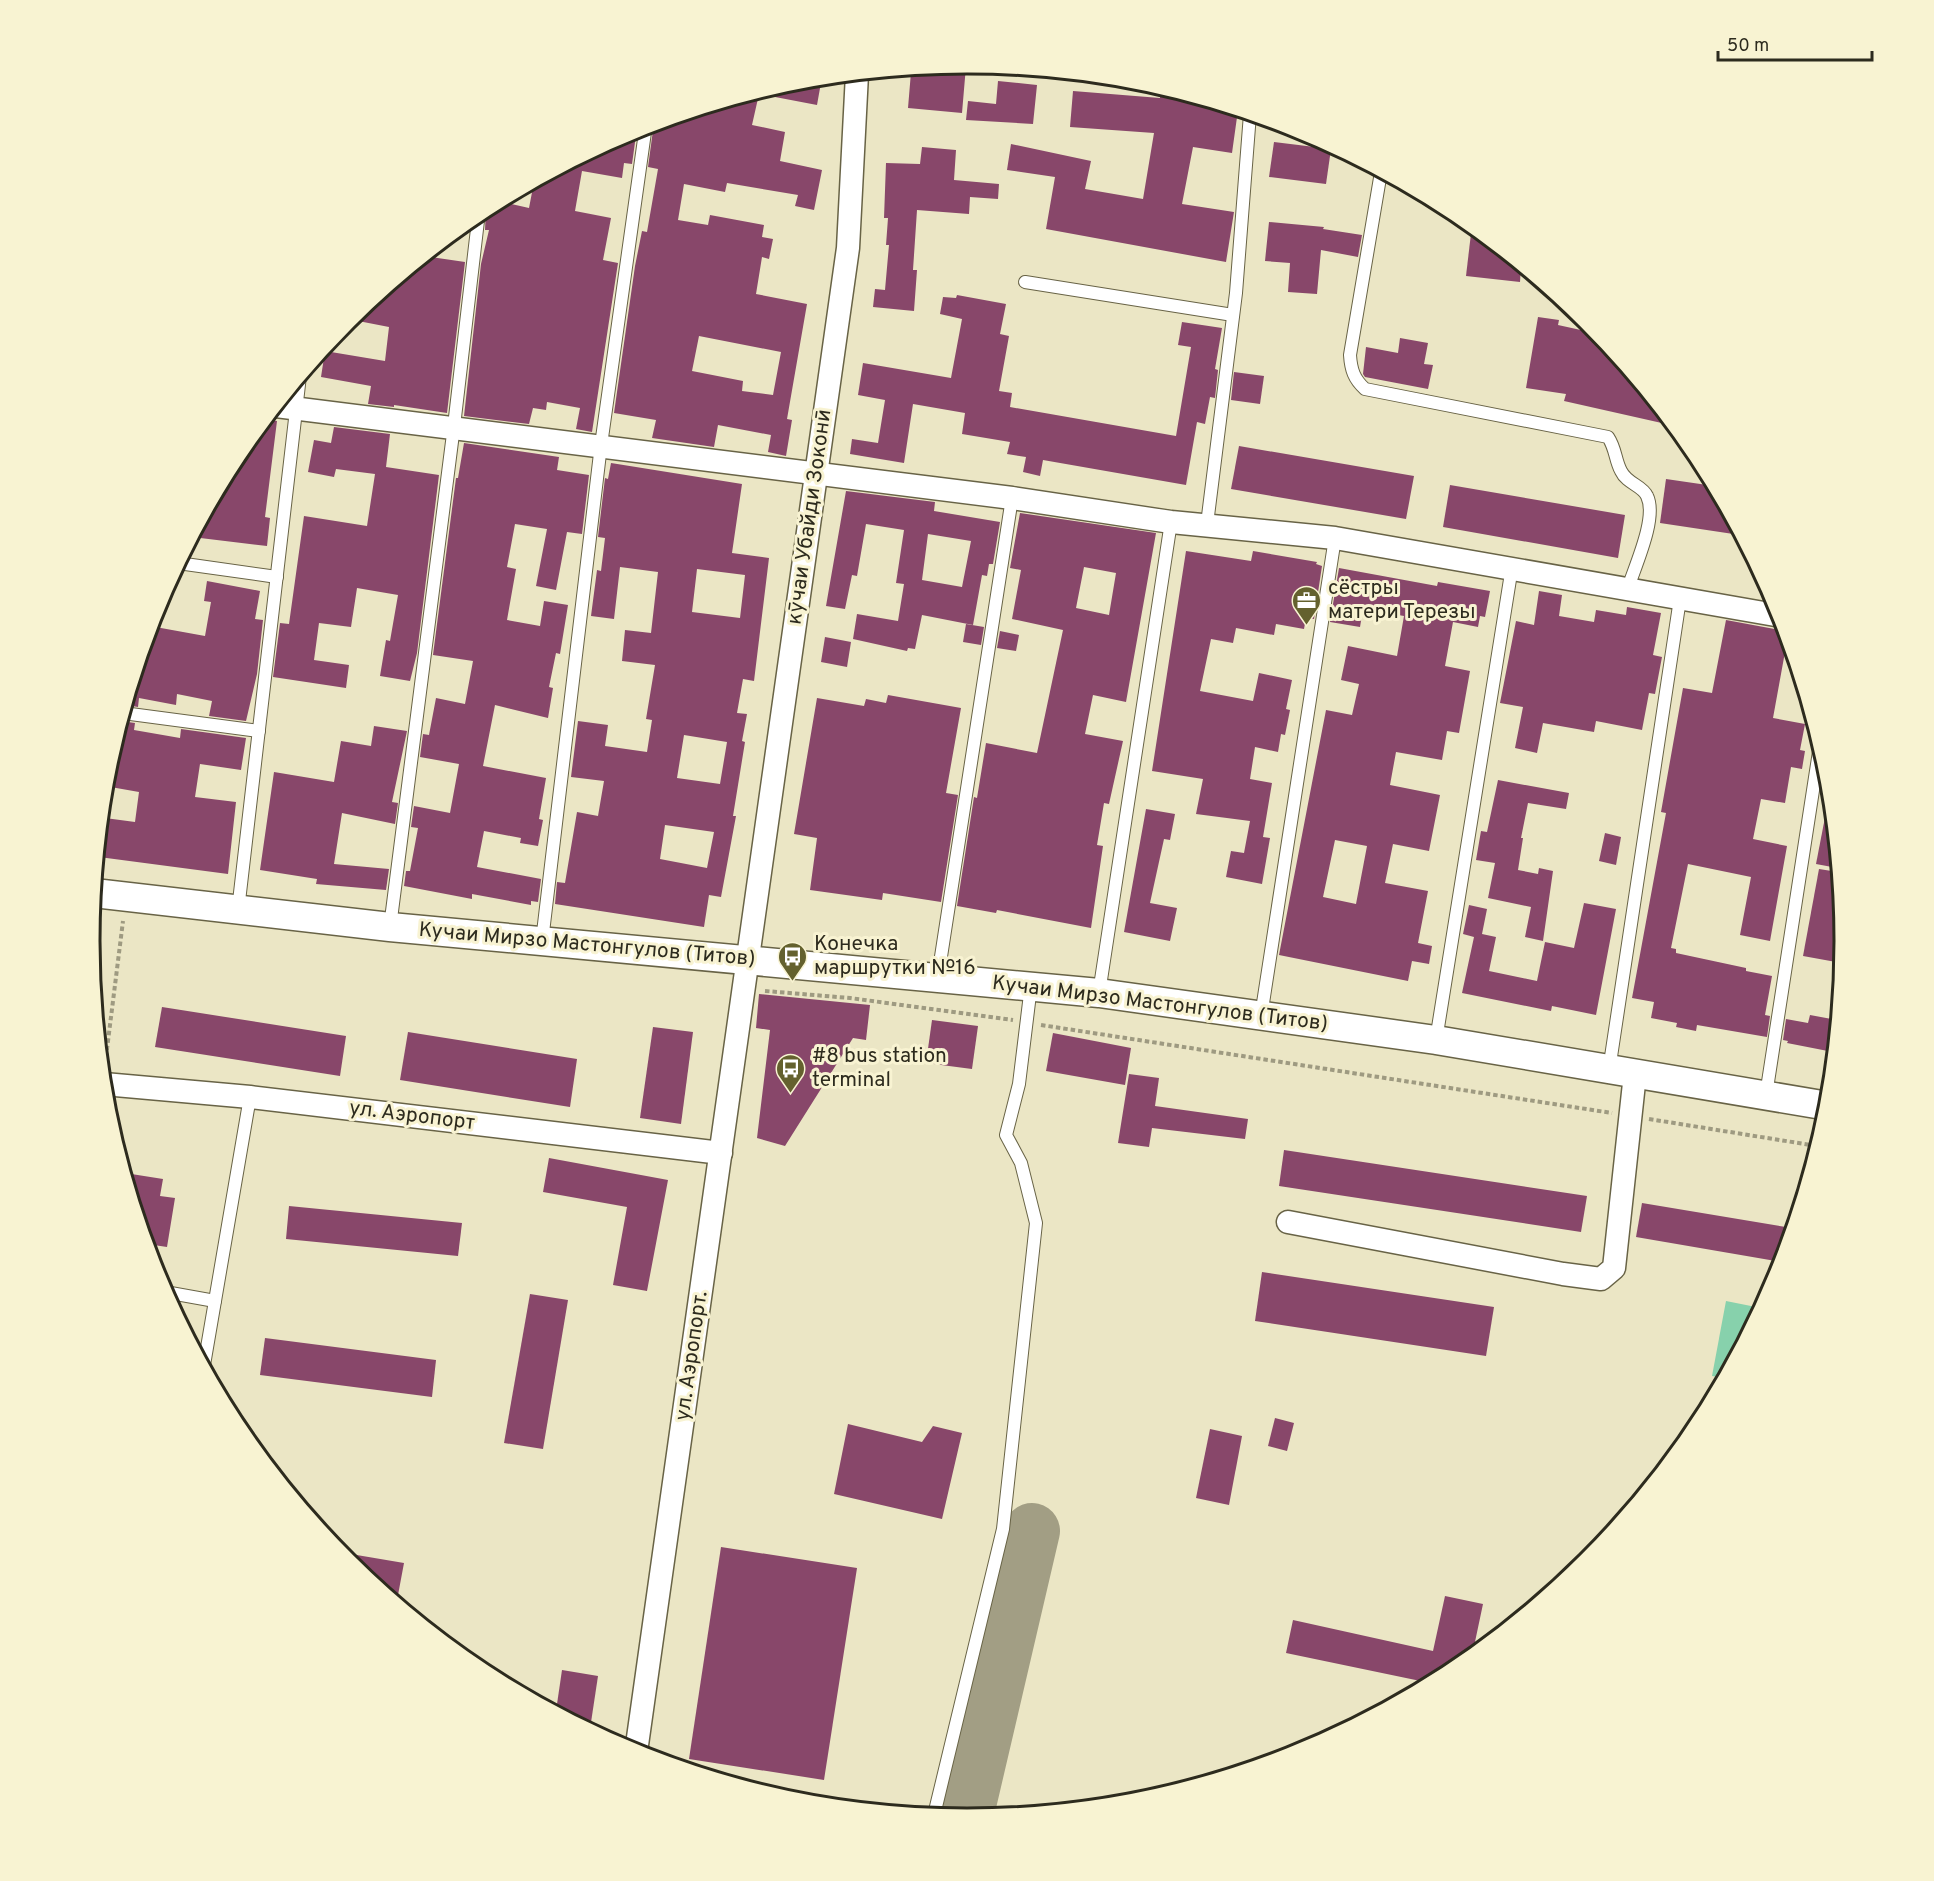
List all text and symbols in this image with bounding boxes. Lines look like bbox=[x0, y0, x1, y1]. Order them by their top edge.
scale bar bbox=[1718, 24, 1872, 62]
text: 50 m bbox=[1727, 35, 1769, 58]
street label: кӯчаи Убайди Зоконӣ bbox=[782, 408, 838, 626]
place label: сёстры матери Терезы bbox=[1328, 575, 1476, 626]
office icon: сёстры матери Терезы bbox=[1291, 584, 1323, 626]
street label: Кучаи Мирзо Мастонгулов (Титов) bbox=[417, 917, 757, 973]
place label: Конечка маршрутки №16 bbox=[814, 931, 976, 982]
bus stop icon: Конечка маршрутки №16 bbox=[777, 940, 809, 982]
street label: Кучаи Мирзо Мастонгулов (Титов) bbox=[991, 970, 1329, 1038]
place label: #8 bus station terminal bbox=[812, 1043, 947, 1094]
bus stop icon: #8 bus station terminal bbox=[775, 1052, 807, 1094]
street label: ул. Аэропорт bbox=[347, 1095, 477, 1137]
street label: ул. Аэропорт. bbox=[670, 1289, 714, 1423]

